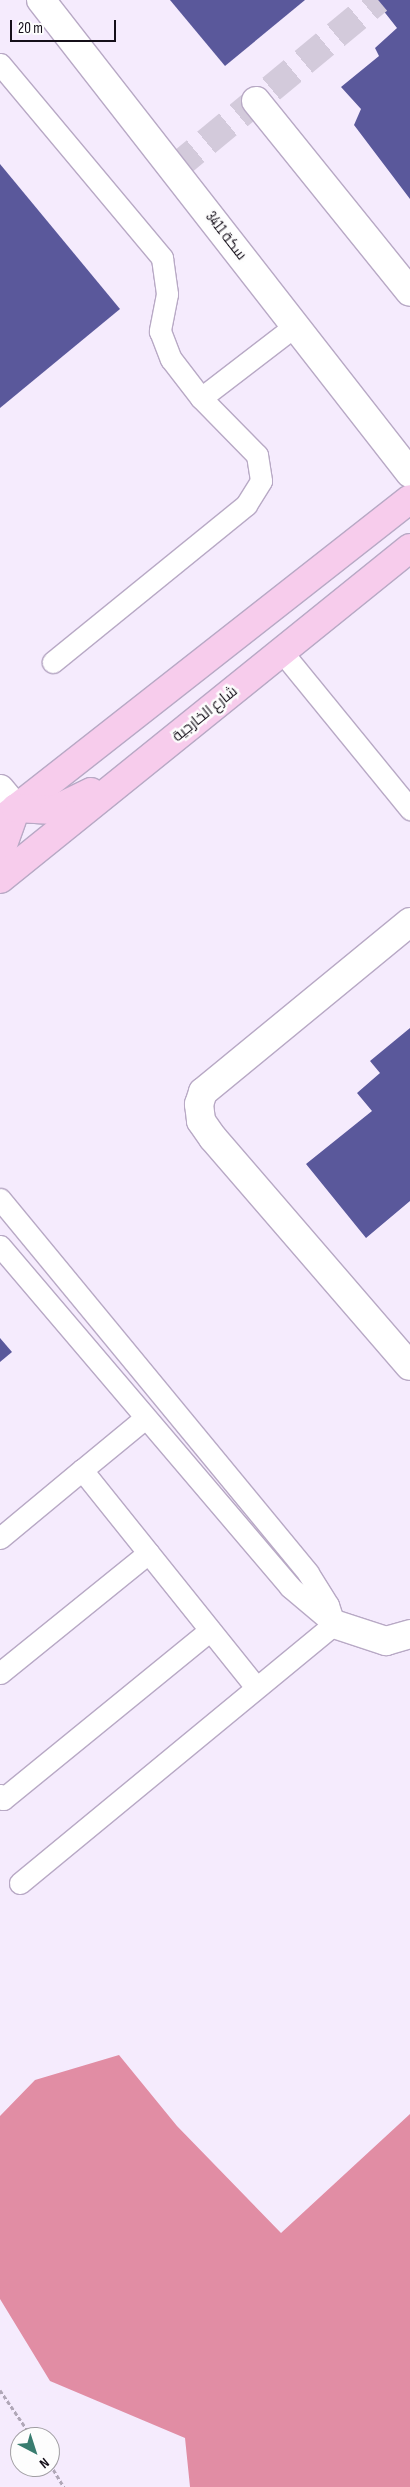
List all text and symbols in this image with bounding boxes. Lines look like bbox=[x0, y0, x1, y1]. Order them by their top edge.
scale bar bbox=[12, 10, 119, 42]
text: 20 m bbox=[18, 19, 43, 38]
street label: سكة 3411 bbox=[202, 208, 250, 264]
street label: شارع الخارجية bbox=[169, 682, 241, 746]
north arrow bbox=[10, 2427, 60, 2477]
text: N bbox=[36, 2454, 53, 2472]

